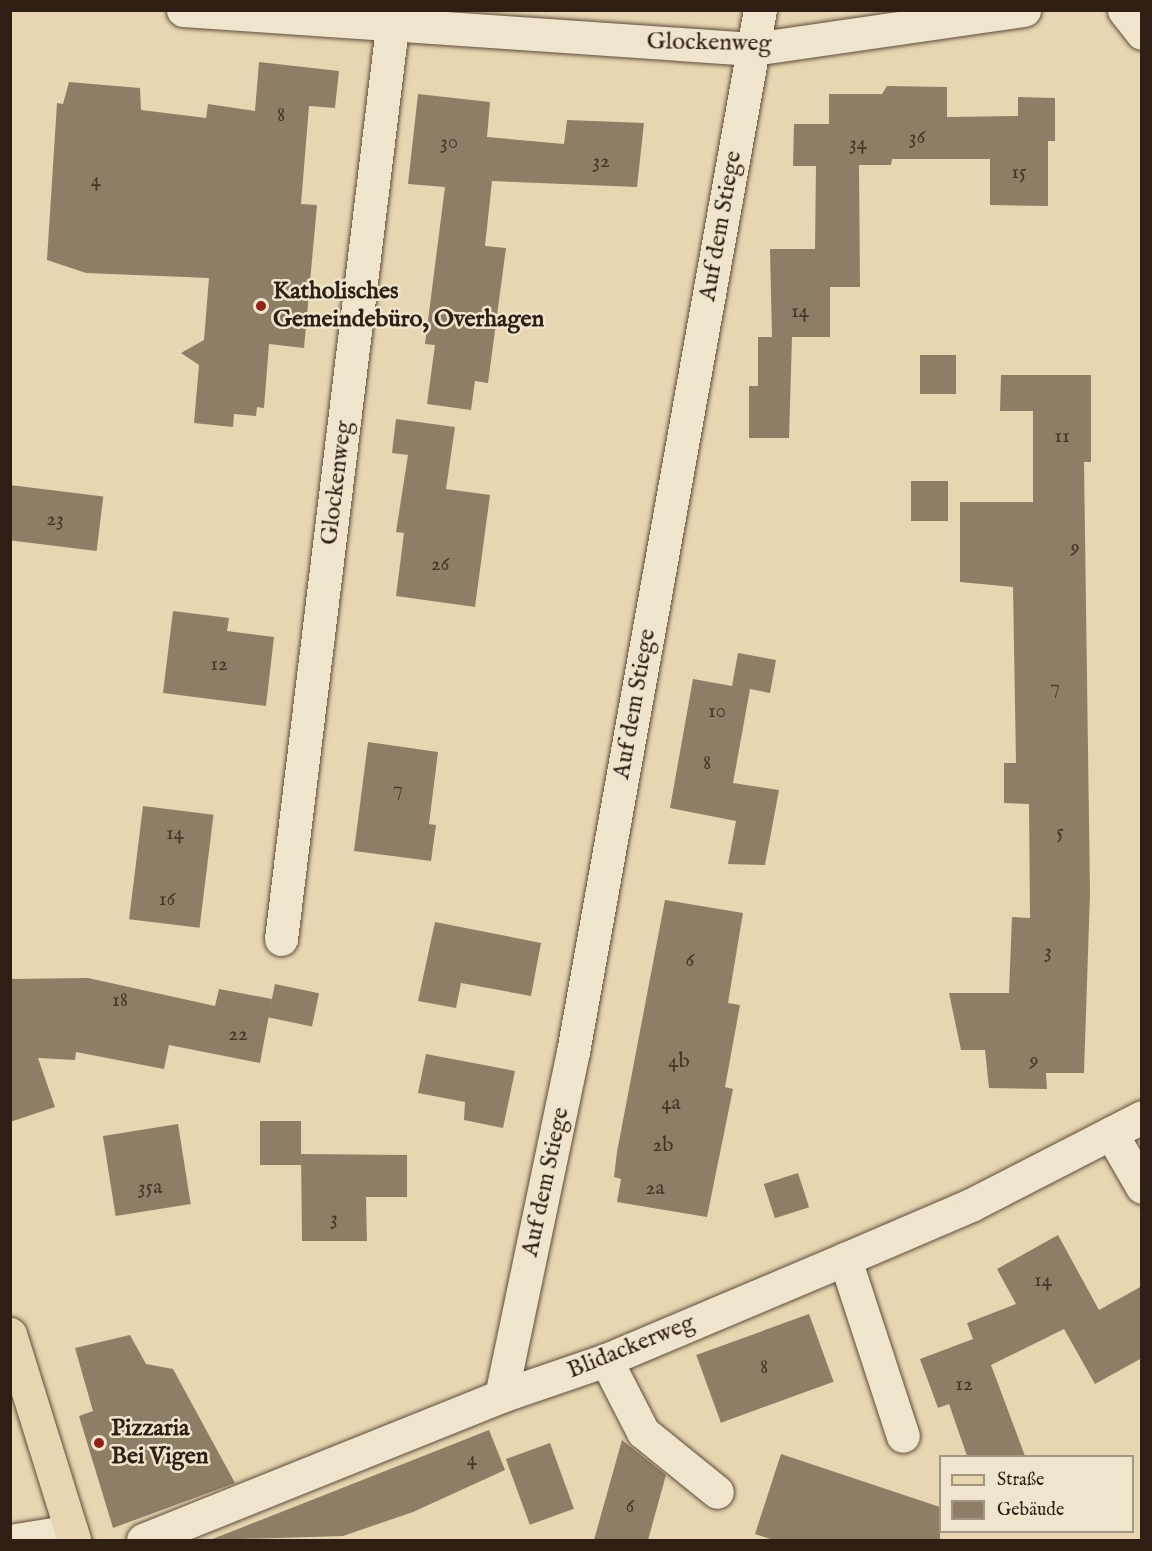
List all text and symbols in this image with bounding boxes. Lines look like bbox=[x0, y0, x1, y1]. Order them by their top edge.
street label: Glockenweg bbox=[646, 28, 772, 58]
house number: 8 bbox=[277, 103, 285, 129]
house number: 36 bbox=[909, 125, 925, 151]
house number: 30 bbox=[440, 130, 458, 156]
house number: 34 bbox=[849, 131, 867, 157]
house number: 32 bbox=[592, 149, 610, 175]
street label: Auf dem Stiege bbox=[694, 149, 748, 303]
house number: 15 bbox=[1011, 160, 1027, 186]
house number: 4 bbox=[91, 168, 101, 194]
place label: Katholisches Gemeindebüro, Overhagen bbox=[273, 278, 544, 334]
marker: Katholisches Gemeindebüro, Overhagen bbox=[254, 299, 268, 313]
house number: 14 bbox=[791, 299, 809, 325]
street label: Glockenweg bbox=[315, 419, 359, 547]
house number: 11 bbox=[1054, 424, 1070, 450]
house number: 23 bbox=[46, 507, 64, 533]
house number: 9 bbox=[1070, 535, 1080, 561]
house number: 26 bbox=[431, 552, 449, 578]
street label: Auf dem Stiege bbox=[608, 627, 662, 781]
house number: 12 bbox=[210, 652, 228, 678]
house number: 7 bbox=[1050, 675, 1060, 701]
house number: 10 bbox=[708, 699, 726, 725]
house number: 8 bbox=[703, 751, 711, 777]
house number: 7 bbox=[393, 777, 403, 803]
house number: 5 bbox=[1056, 820, 1064, 846]
house number: 14 bbox=[166, 821, 184, 847]
house number: 16 bbox=[159, 887, 175, 913]
house number: 3 bbox=[1044, 939, 1052, 965]
house number: 6 bbox=[686, 948, 694, 974]
house number: 18 bbox=[112, 988, 128, 1014]
house number: 22 bbox=[228, 1022, 248, 1048]
house number: 9 bbox=[1029, 1048, 1039, 1074]
house number: 4b bbox=[668, 1049, 690, 1075]
house number: 4a bbox=[661, 1091, 681, 1117]
street label: Auf dem Stiege bbox=[516, 1105, 576, 1259]
house number: 2b bbox=[652, 1133, 674, 1159]
house number: 35a bbox=[138, 1175, 162, 1201]
house number: 2a bbox=[646, 1176, 664, 1202]
house number: 3 bbox=[330, 1206, 338, 1232]
house number: 14 bbox=[1034, 1268, 1052, 1294]
street label: Blidackerweg bbox=[563, 1308, 699, 1386]
house number: 8 bbox=[760, 1355, 768, 1381]
house number: 12 bbox=[955, 1372, 973, 1398]
place label: Pizzaria Bei Vigen bbox=[111, 1415, 208, 1471]
marker: Pizzaria Bei Vigen bbox=[92, 1436, 106, 1450]
house number: 4 bbox=[467, 1447, 477, 1473]
legend bbox=[939, 1455, 1134, 1533]
text: Straße bbox=[997, 1469, 1044, 1492]
house number: 6 bbox=[626, 1494, 634, 1520]
text: Gebäude bbox=[997, 1499, 1064, 1522]

